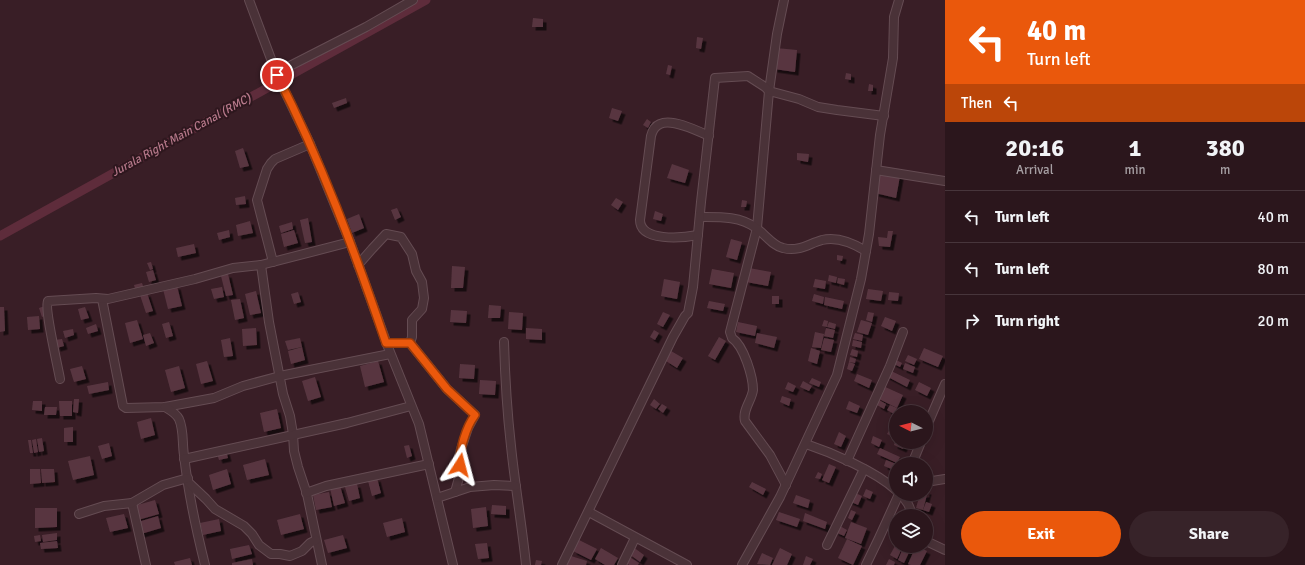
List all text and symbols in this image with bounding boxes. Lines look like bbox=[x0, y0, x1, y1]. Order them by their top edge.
text: 40 m bbox=[1027, 14, 1086, 48]
icon: left bbox=[961, 16, 1013, 68]
text: Turn left bbox=[1027, 48, 1090, 70]
pin bbox=[260, 58, 294, 92]
icon: arrive bbox=[266, 64, 288, 86]
water label: Jurala Right Main Canal (RMC) bbox=[109, 90, 254, 180]
icon: left bbox=[1000, 92, 1022, 114]
text: Then bbox=[961, 94, 992, 112]
text: 20:16 bbox=[1005, 133, 1064, 163]
text: 1 bbox=[1129, 133, 1141, 163]
text: 380 bbox=[1206, 133, 1245, 163]
text: Arrival bbox=[1016, 162, 1053, 178]
text: min bbox=[1125, 162, 1146, 178]
text: m bbox=[1220, 162, 1230, 178]
icon: left bbox=[961, 206, 983, 228]
text: Turn left bbox=[995, 208, 1049, 226]
text: 40 m bbox=[1258, 208, 1289, 226]
icon: left bbox=[961, 258, 983, 280]
text: Turn left bbox=[995, 260, 1049, 278]
text: 80 m bbox=[1258, 260, 1289, 278]
icon: right bbox=[961, 310, 983, 332]
text: Turn right bbox=[995, 312, 1060, 330]
text: 20 m bbox=[1258, 312, 1289, 330]
north arrow bbox=[889, 405, 933, 449]
map controls bbox=[889, 405, 933, 553]
position arrow bbox=[439, 444, 481, 486]
button: sound bbox=[889, 457, 933, 501]
button: layers bbox=[889, 509, 933, 553]
button: Exit bbox=[961, 511, 1121, 557]
button: Share bbox=[1129, 511, 1289, 557]

